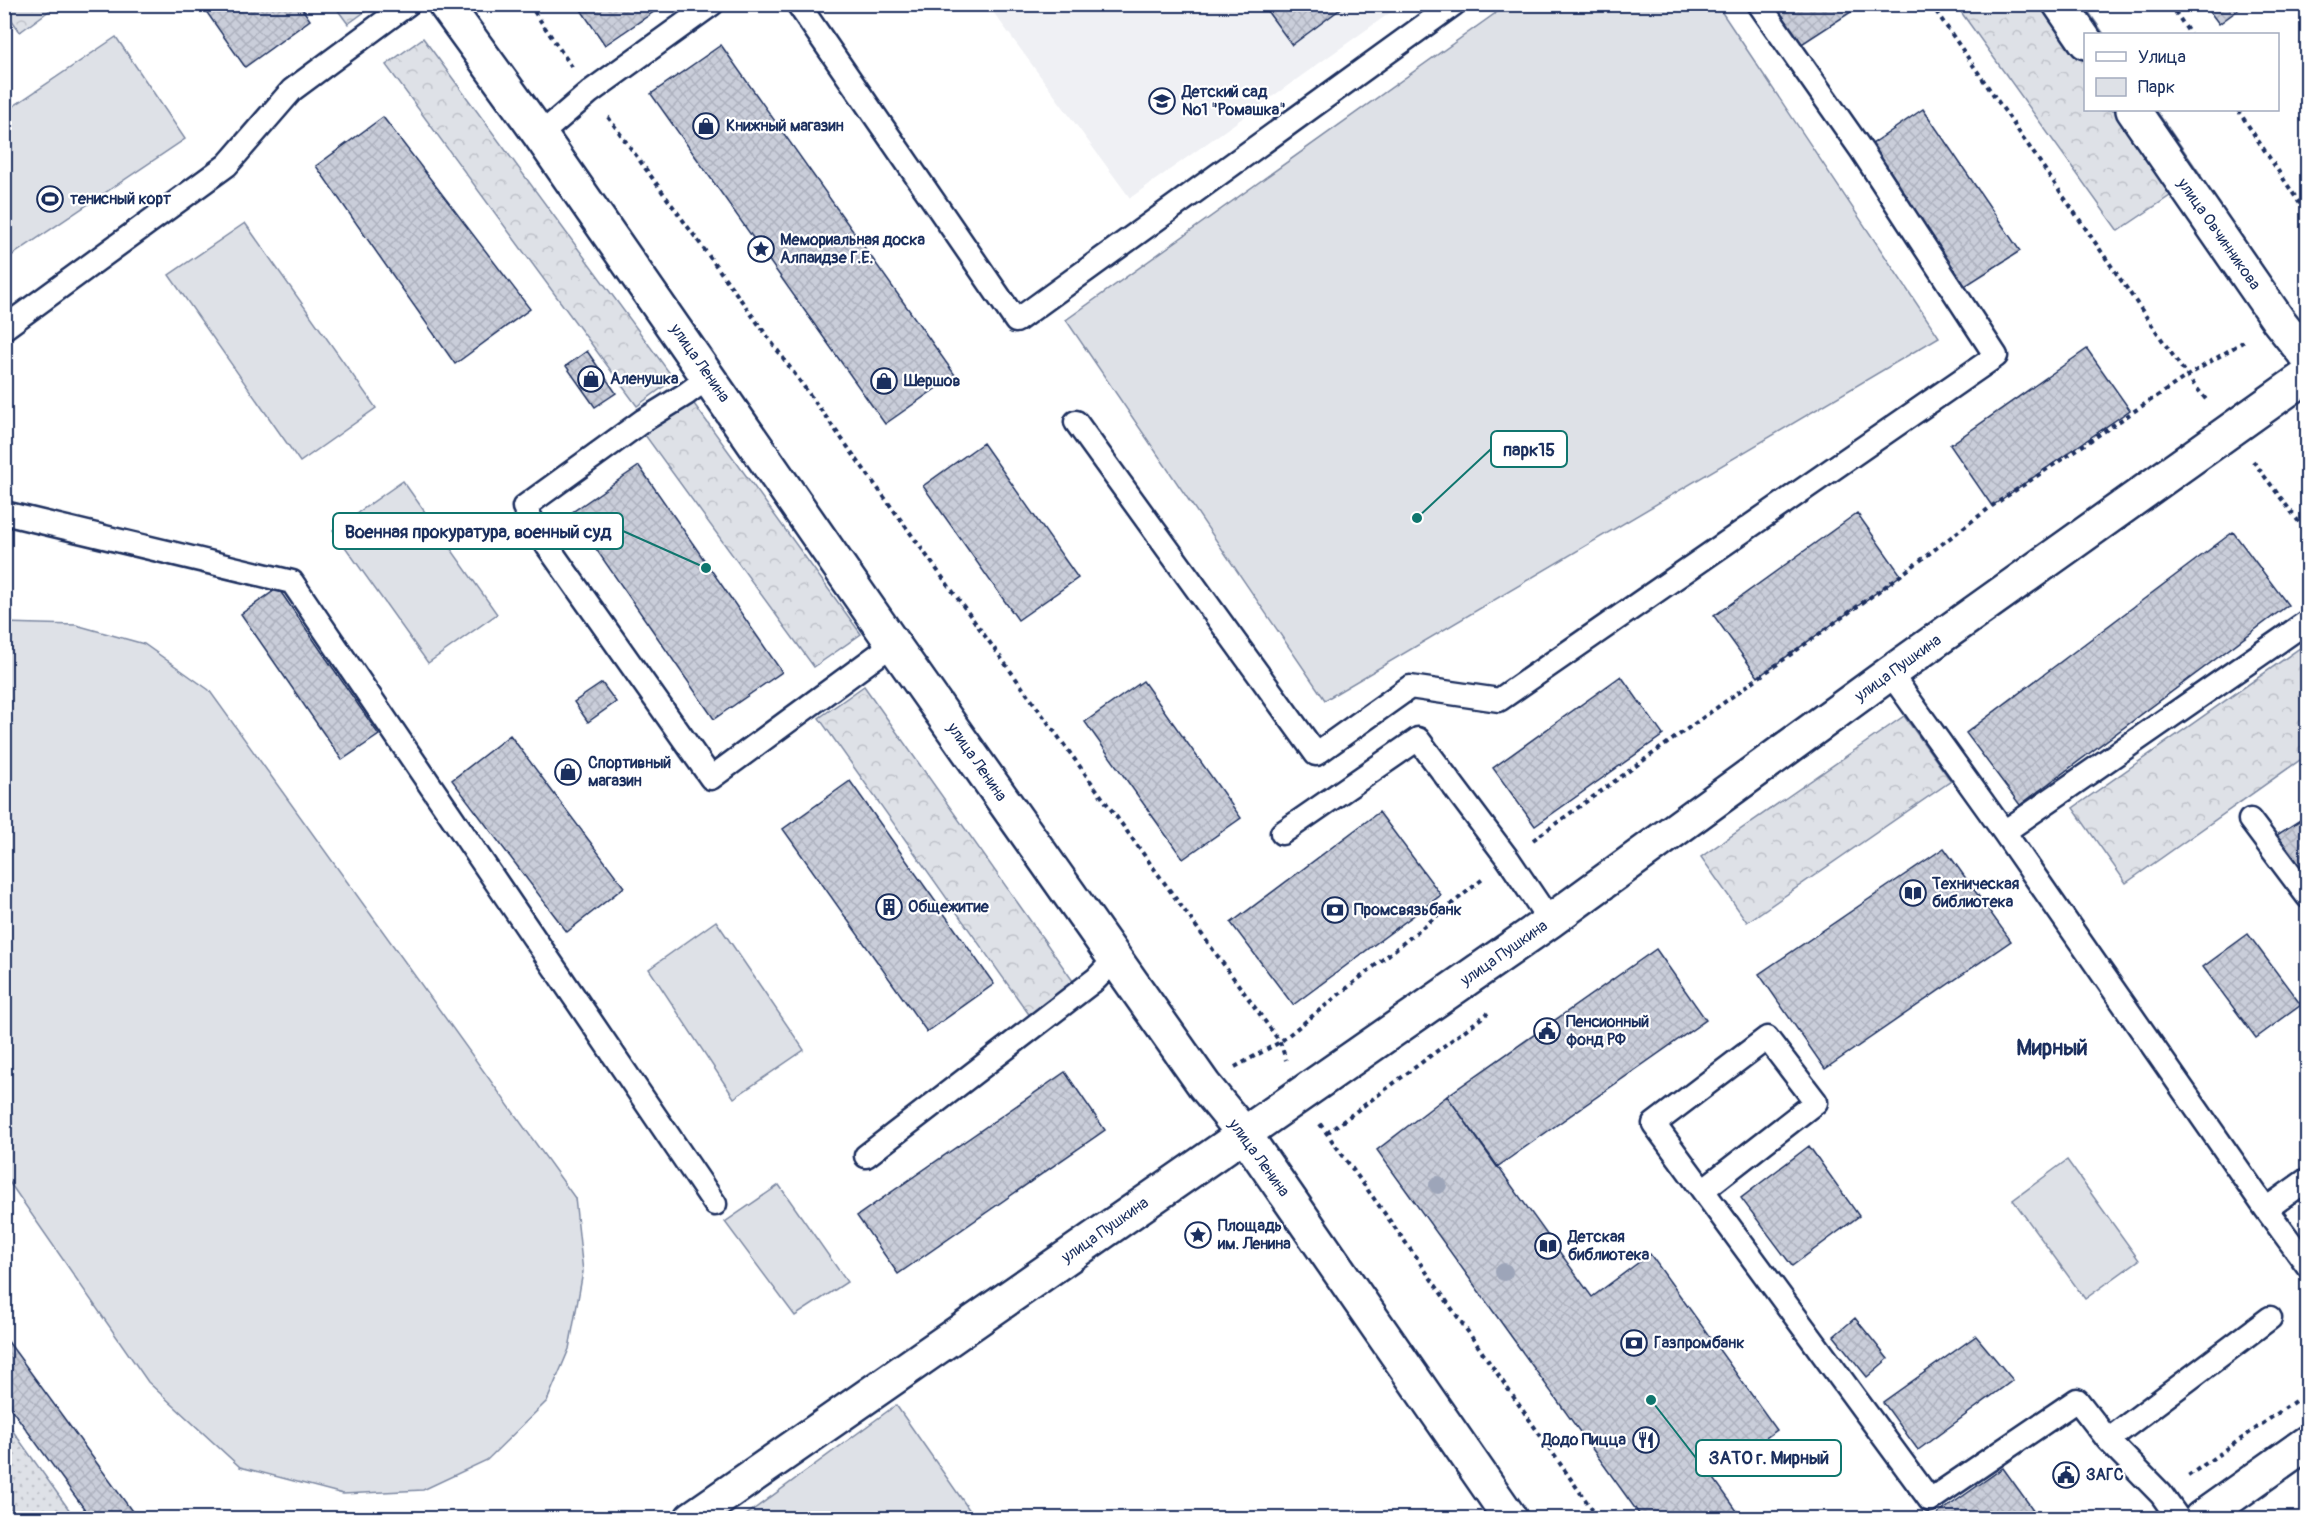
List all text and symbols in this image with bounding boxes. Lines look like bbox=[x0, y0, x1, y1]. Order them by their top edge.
legend bbox=[2084, 33, 2279, 111]
text: Улица bbox=[2138, 46, 2186, 69]
text: Парк bbox=[2138, 76, 2175, 99]
place label: Детский сад №1 "Ромашка" bbox=[1181, 82, 1286, 120]
school or university icon: Детский сад №1 "Ромашка" bbox=[1147, 86, 1177, 116]
shop icon: Книжный магазин bbox=[691, 111, 721, 141]
place label: Книжный магазин bbox=[726, 116, 844, 136]
street label: улица Овчинникова bbox=[2172, 173, 2265, 294]
sports icon: тенисный корт bbox=[35, 184, 65, 214]
place label: тенисный корт bbox=[70, 189, 172, 209]
place label: Мемориальная доска Алпаидзе Г.Е. bbox=[780, 230, 925, 268]
place icon: Мемориальная доска Алпаидзе Г.Е. bbox=[746, 234, 776, 264]
street label: улица Ленина bbox=[665, 319, 734, 406]
shop icon: Аленушка bbox=[576, 364, 606, 394]
shop icon: Шершов bbox=[869, 366, 899, 396]
place label: Аленушка bbox=[610, 369, 679, 389]
place label: Шершов bbox=[903, 371, 960, 391]
callout: парк15 bbox=[1491, 431, 1567, 467]
text: парк15 bbox=[1503, 439, 1555, 462]
callout: Военная прокуратура, военный суд bbox=[333, 513, 623, 549]
text: Военная прокуратура, военный суд bbox=[345, 521, 611, 544]
street label: улица Пушкина bbox=[1850, 630, 1945, 707]
street label: улица Ленина bbox=[942, 718, 1011, 805]
place label: Спортивный магазин bbox=[588, 753, 671, 791]
shop icon: Спортивный магазин bbox=[553, 757, 583, 787]
place label: Техническая библиотека bbox=[1931, 874, 2020, 912]
library icon: Техническая библиотека bbox=[1898, 878, 1928, 908]
building icon: Общежитие bbox=[874, 892, 904, 922]
bank icon: Промсвязьбанк bbox=[1320, 895, 1350, 925]
place label: Общежитие bbox=[908, 897, 990, 917]
place label: Промсвязьбанк bbox=[1354, 900, 1462, 920]
street label: улица Пушкина bbox=[1456, 916, 1551, 991]
place label: Пенсионный фонд РФ bbox=[1566, 1012, 1650, 1050]
public building icon: Пенсионный фонд РФ bbox=[1532, 1016, 1562, 1046]
district label: Мирный bbox=[2016, 1034, 2088, 1062]
street label: улица Ленина bbox=[1223, 1114, 1294, 1201]
street label: улица Пушкина bbox=[1057, 1193, 1152, 1268]
place label: Площадь им. Ленина bbox=[1217, 1216, 1291, 1254]
place icon: Площадь им. Ленина bbox=[1183, 1220, 1213, 1250]
place label: Детская библиотека bbox=[1567, 1227, 1650, 1265]
library icon: Детская библиотека bbox=[1533, 1231, 1563, 1261]
bank icon: Газпромбанк bbox=[1619, 1328, 1649, 1358]
place label: Газпромбанк bbox=[1654, 1333, 1745, 1353]
restaurant icon: Додо Пицца bbox=[1631, 1425, 1661, 1455]
place label: Додо Пицца bbox=[1541, 1430, 1627, 1450]
callout: ЗАТО г. Мирный bbox=[1696, 1440, 1841, 1476]
text: ЗАТО г. Мирный bbox=[1709, 1447, 1829, 1470]
public building icon: ЗАГС bbox=[2051, 1460, 2081, 1490]
place label: ЗАГС bbox=[2086, 1465, 2124, 1485]

